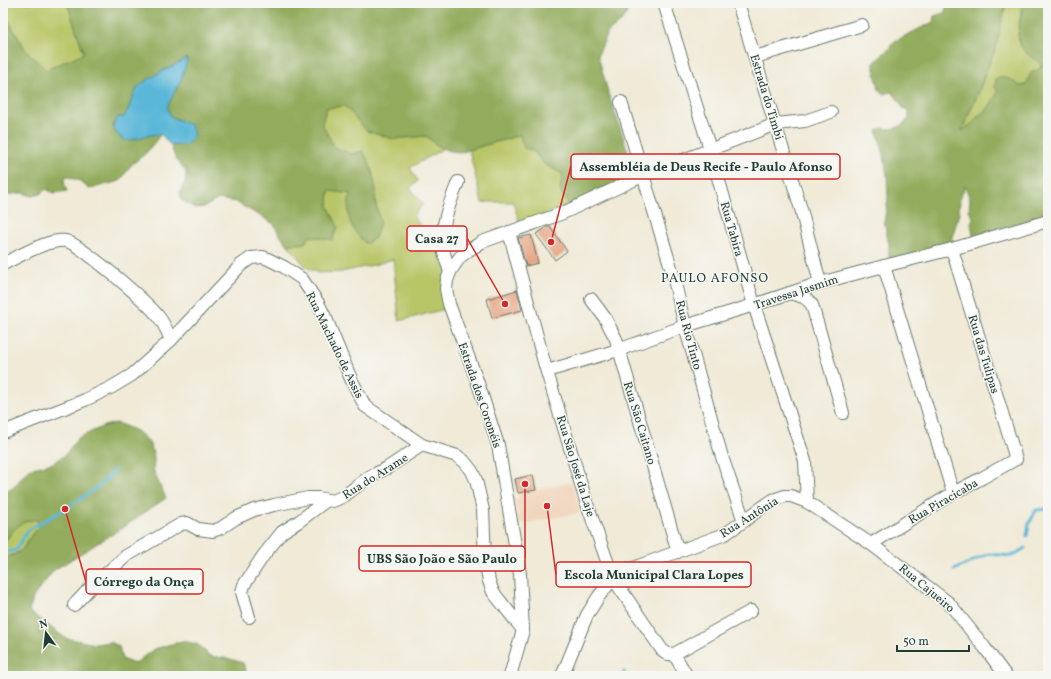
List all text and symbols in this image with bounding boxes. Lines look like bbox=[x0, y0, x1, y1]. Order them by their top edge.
street label: Estrada do Timbi bbox=[745, 53, 787, 142]
callout: Assembléia de Deus Recife - Paulo Afonso bbox=[571, 154, 840, 179]
text: Assembléia de Deus Recife - Paulo Afonso bbox=[580, 159, 832, 177]
street label: Rua Tabira bbox=[716, 200, 747, 259]
callout: Casa 27 bbox=[407, 226, 467, 251]
text: Casa 27 bbox=[415, 231, 459, 249]
district label: PAULO AFONSO bbox=[661, 270, 769, 288]
street label: Travessa Jasmim bbox=[752, 272, 841, 314]
street label: Rua Machado de Assis bbox=[301, 290, 367, 401]
street label: Rua Rio Tinto bbox=[671, 299, 705, 372]
street label: Rua das Tulipas bbox=[963, 313, 1003, 396]
street label: Estrada dos Coronéis bbox=[453, 340, 505, 450]
street label: Rua São Caitano bbox=[619, 380, 659, 467]
street label: Rua São José da Laje bbox=[552, 414, 598, 519]
street label: Rua do Arame bbox=[340, 450, 412, 503]
street label: Rua Piracicaba bbox=[906, 475, 981, 528]
street label: Rua Antônia bbox=[717, 494, 782, 542]
callout: UBS São João e São Paulo bbox=[359, 546, 525, 571]
text: UBS São João e São Paulo bbox=[367, 551, 517, 569]
street label: Rua Cajueiro bbox=[895, 561, 958, 617]
callout: Escola Municipal Clara Lopes bbox=[556, 562, 751, 587]
text: Escola Municipal Clara Lopes bbox=[564, 567, 744, 585]
callout: Córrego da Onça bbox=[86, 569, 203, 594]
text: Córrego da Onça bbox=[94, 574, 194, 592]
north arrow bbox=[26, 613, 66, 653]
text: N bbox=[38, 617, 50, 633]
scale bar bbox=[897, 627, 969, 653]
text: 50 m bbox=[903, 634, 929, 650]

